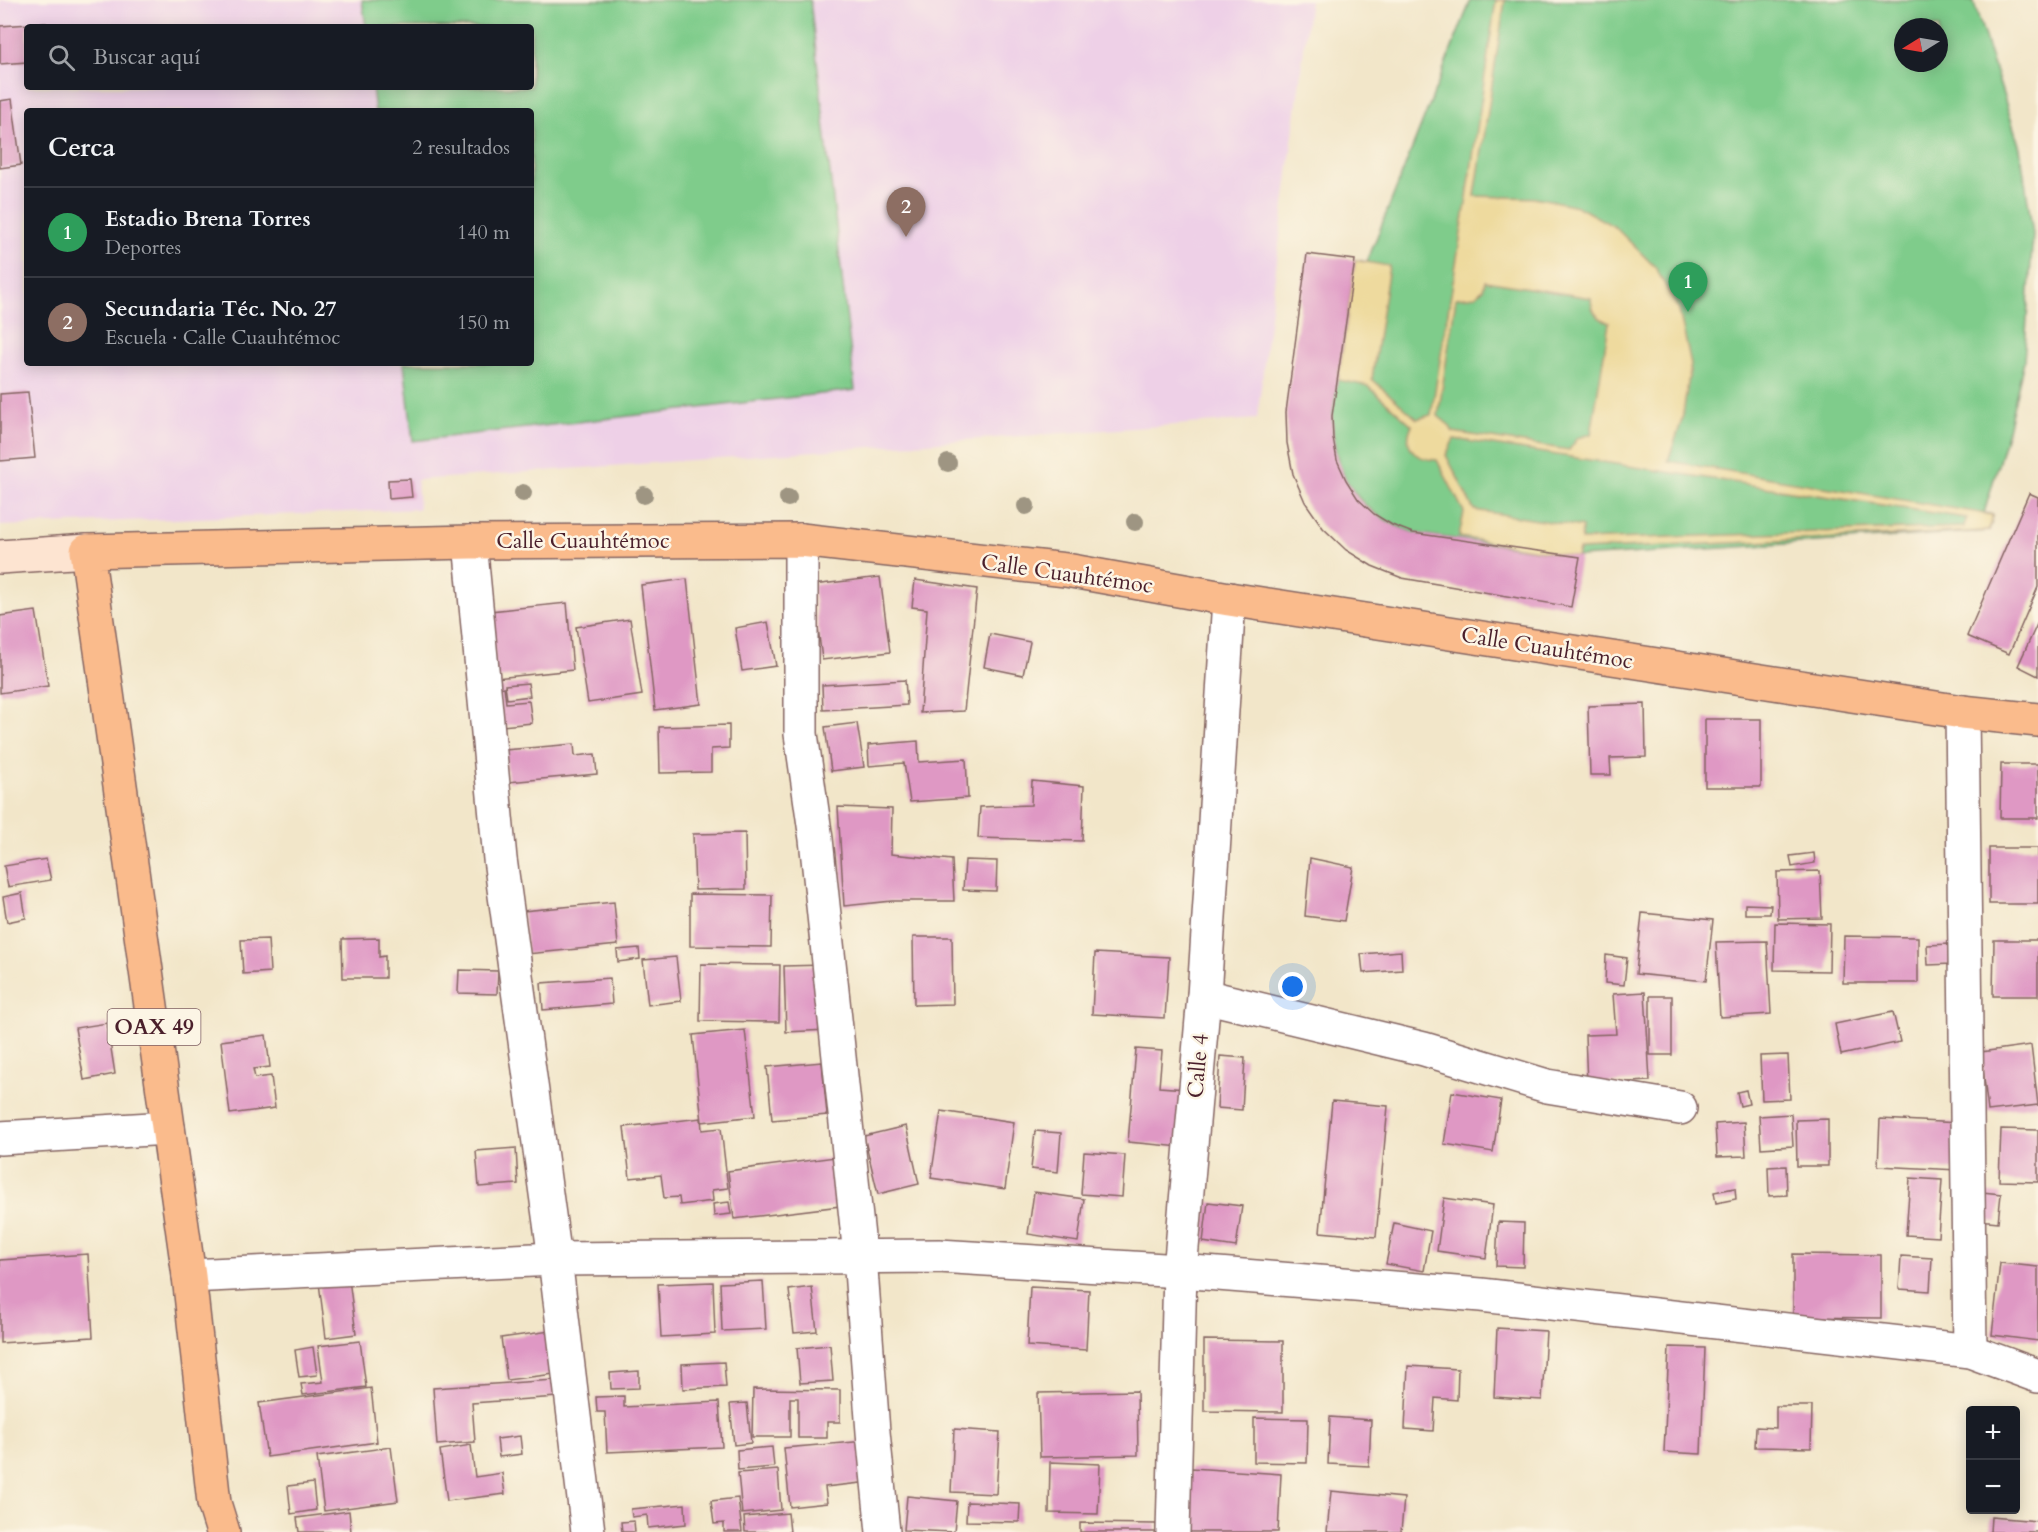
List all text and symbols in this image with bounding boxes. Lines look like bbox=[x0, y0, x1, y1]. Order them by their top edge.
north arrow bbox=[1894, 18, 1948, 72]
search box bbox=[24, 24, 534, 90]
icon: search bbox=[45, 41, 78, 74]
text: Buscar aquí bbox=[93, 42, 200, 72]
text: Cerca bbox=[48, 130, 115, 165]
text: 2 resultados bbox=[412, 134, 510, 161]
pin: 2 bbox=[886, 188, 926, 237]
text: Estadio Brena Torres bbox=[105, 204, 311, 234]
text: 1 bbox=[62, 219, 73, 246]
text: 140 m bbox=[457, 219, 510, 246]
text: Deportes bbox=[105, 234, 181, 261]
pin: 1 bbox=[1668, 262, 1708, 312]
text: Secundaria Téc. No. 27 bbox=[105, 294, 337, 324]
text: 2 bbox=[62, 309, 73, 336]
text: 150 m bbox=[457, 309, 510, 336]
text: Escuela · Calle Cuauhtémoc bbox=[105, 324, 340, 351]
street label: Calle Cuauhtémoc bbox=[496, 526, 670, 556]
street label: Calle Cuauhtémoc bbox=[979, 547, 1155, 601]
street label: Calle Cuauhtémoc bbox=[1459, 620, 1635, 676]
your location bbox=[1278, 972, 1307, 1001]
road number: OAX 49 bbox=[108, 1009, 201, 1045]
street label: Calle 4 bbox=[1180, 1032, 1216, 1100]
map controls bbox=[1966, 1406, 2020, 1514]
button: + bbox=[1966, 1406, 2020, 1460]
button: − bbox=[1966, 1460, 2020, 1514]

